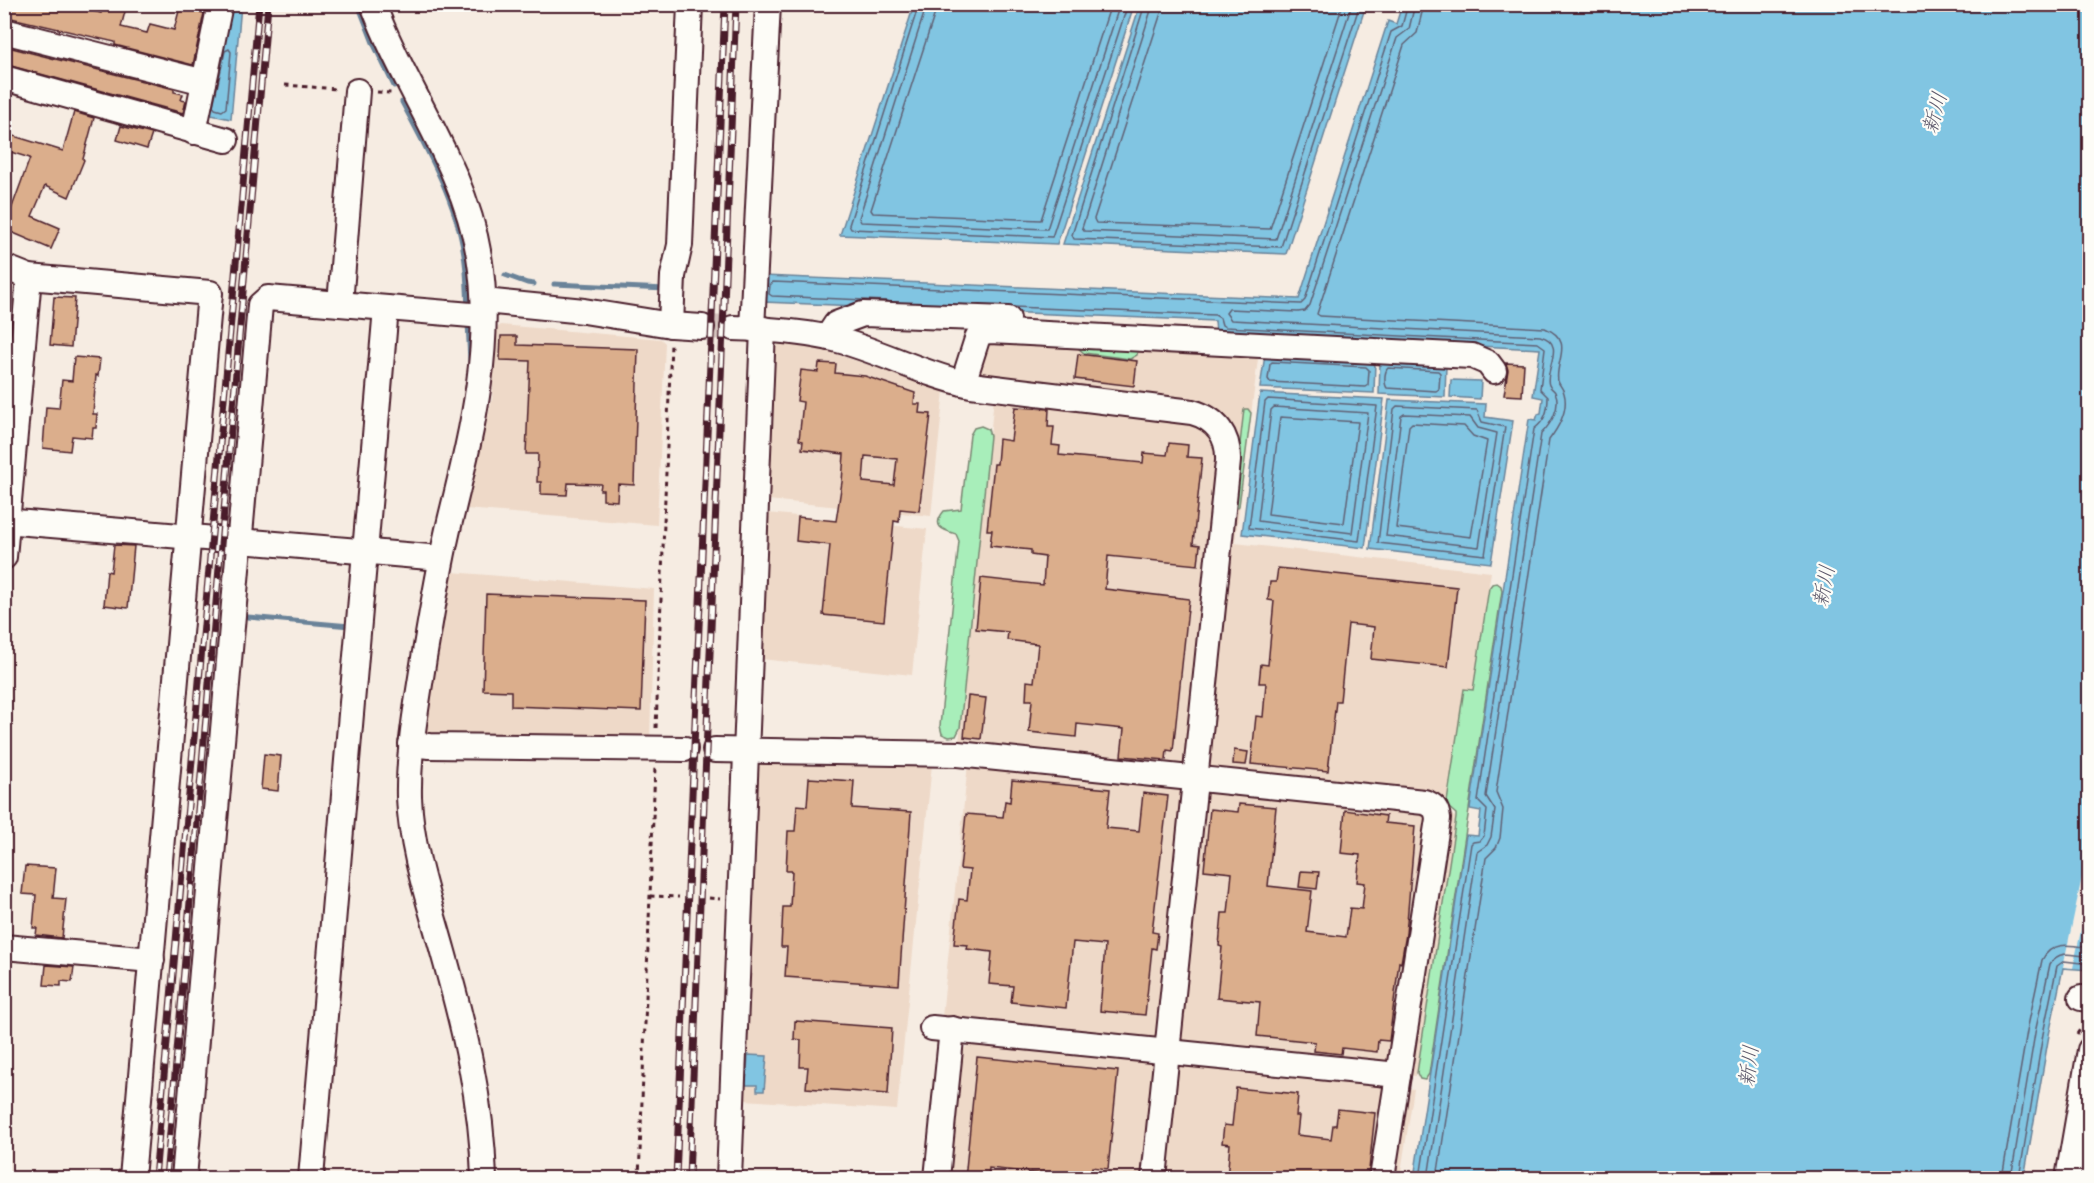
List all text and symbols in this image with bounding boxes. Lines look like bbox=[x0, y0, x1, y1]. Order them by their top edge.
water label: 新川 bbox=[1914, 88, 1958, 138]
water label: 新川 bbox=[1805, 562, 1845, 610]
water label: 新川 bbox=[1731, 1043, 1769, 1089]

